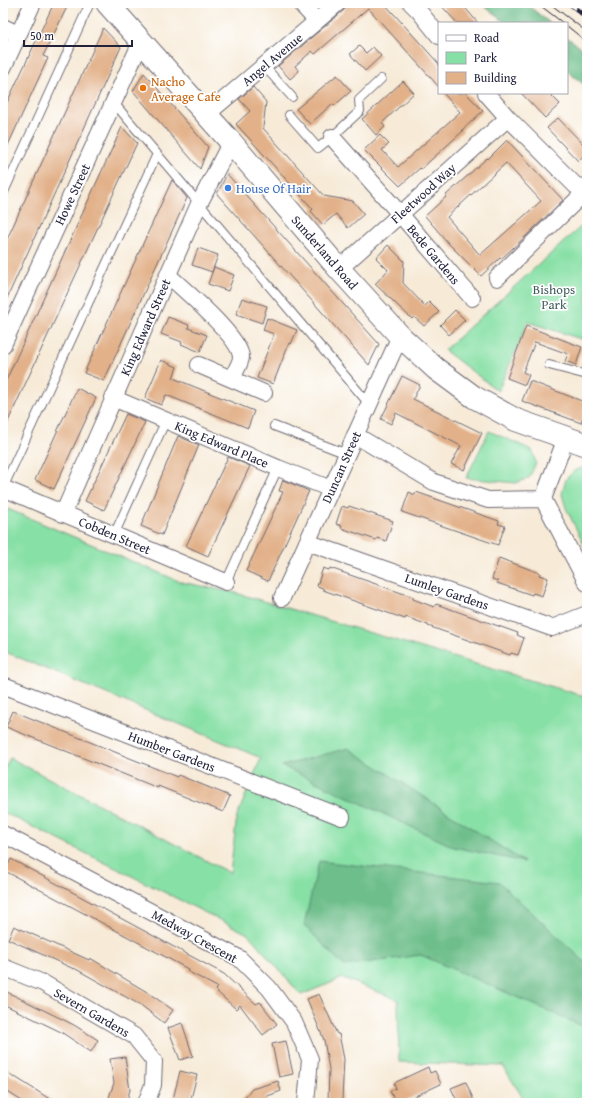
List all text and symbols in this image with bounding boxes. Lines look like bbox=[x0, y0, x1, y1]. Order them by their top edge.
scale bar bbox=[24, 22, 132, 48]
legend bbox=[438, 22, 568, 94]
text: 50 m bbox=[30, 27, 54, 44]
street label: Angel Avenue bbox=[238, 28, 307, 91]
text: Road bbox=[474, 29, 500, 46]
text: Park bbox=[474, 49, 498, 66]
text: Building bbox=[474, 69, 517, 86]
place label: Nacho Average Cafe bbox=[151, 72, 221, 106]
marker: Nacho Average Cafe bbox=[138, 83, 148, 93]
street label: Fleetwood Way bbox=[386, 159, 461, 228]
street label: Howe Street bbox=[50, 160, 95, 228]
place label: House Of Hair bbox=[236, 179, 312, 198]
marker: House Of Hair bbox=[223, 183, 233, 193]
street label: Sunderland Road bbox=[287, 211, 362, 294]
street label: Bede Gardens bbox=[403, 220, 465, 289]
street label: King Edward Street bbox=[116, 275, 176, 379]
park label: Bishops Park bbox=[533, 280, 575, 314]
street label: King Edward Place bbox=[172, 416, 272, 473]
street label: Duncan Street bbox=[317, 428, 366, 506]
street label: Cobden Street bbox=[76, 512, 154, 559]
street label: Lumley Gardens bbox=[402, 568, 491, 615]
street label: Humber Gardens bbox=[126, 726, 218, 777]
street label: Medway Crescent bbox=[148, 905, 241, 968]
street label: Severn Gardens bbox=[50, 983, 133, 1042]

